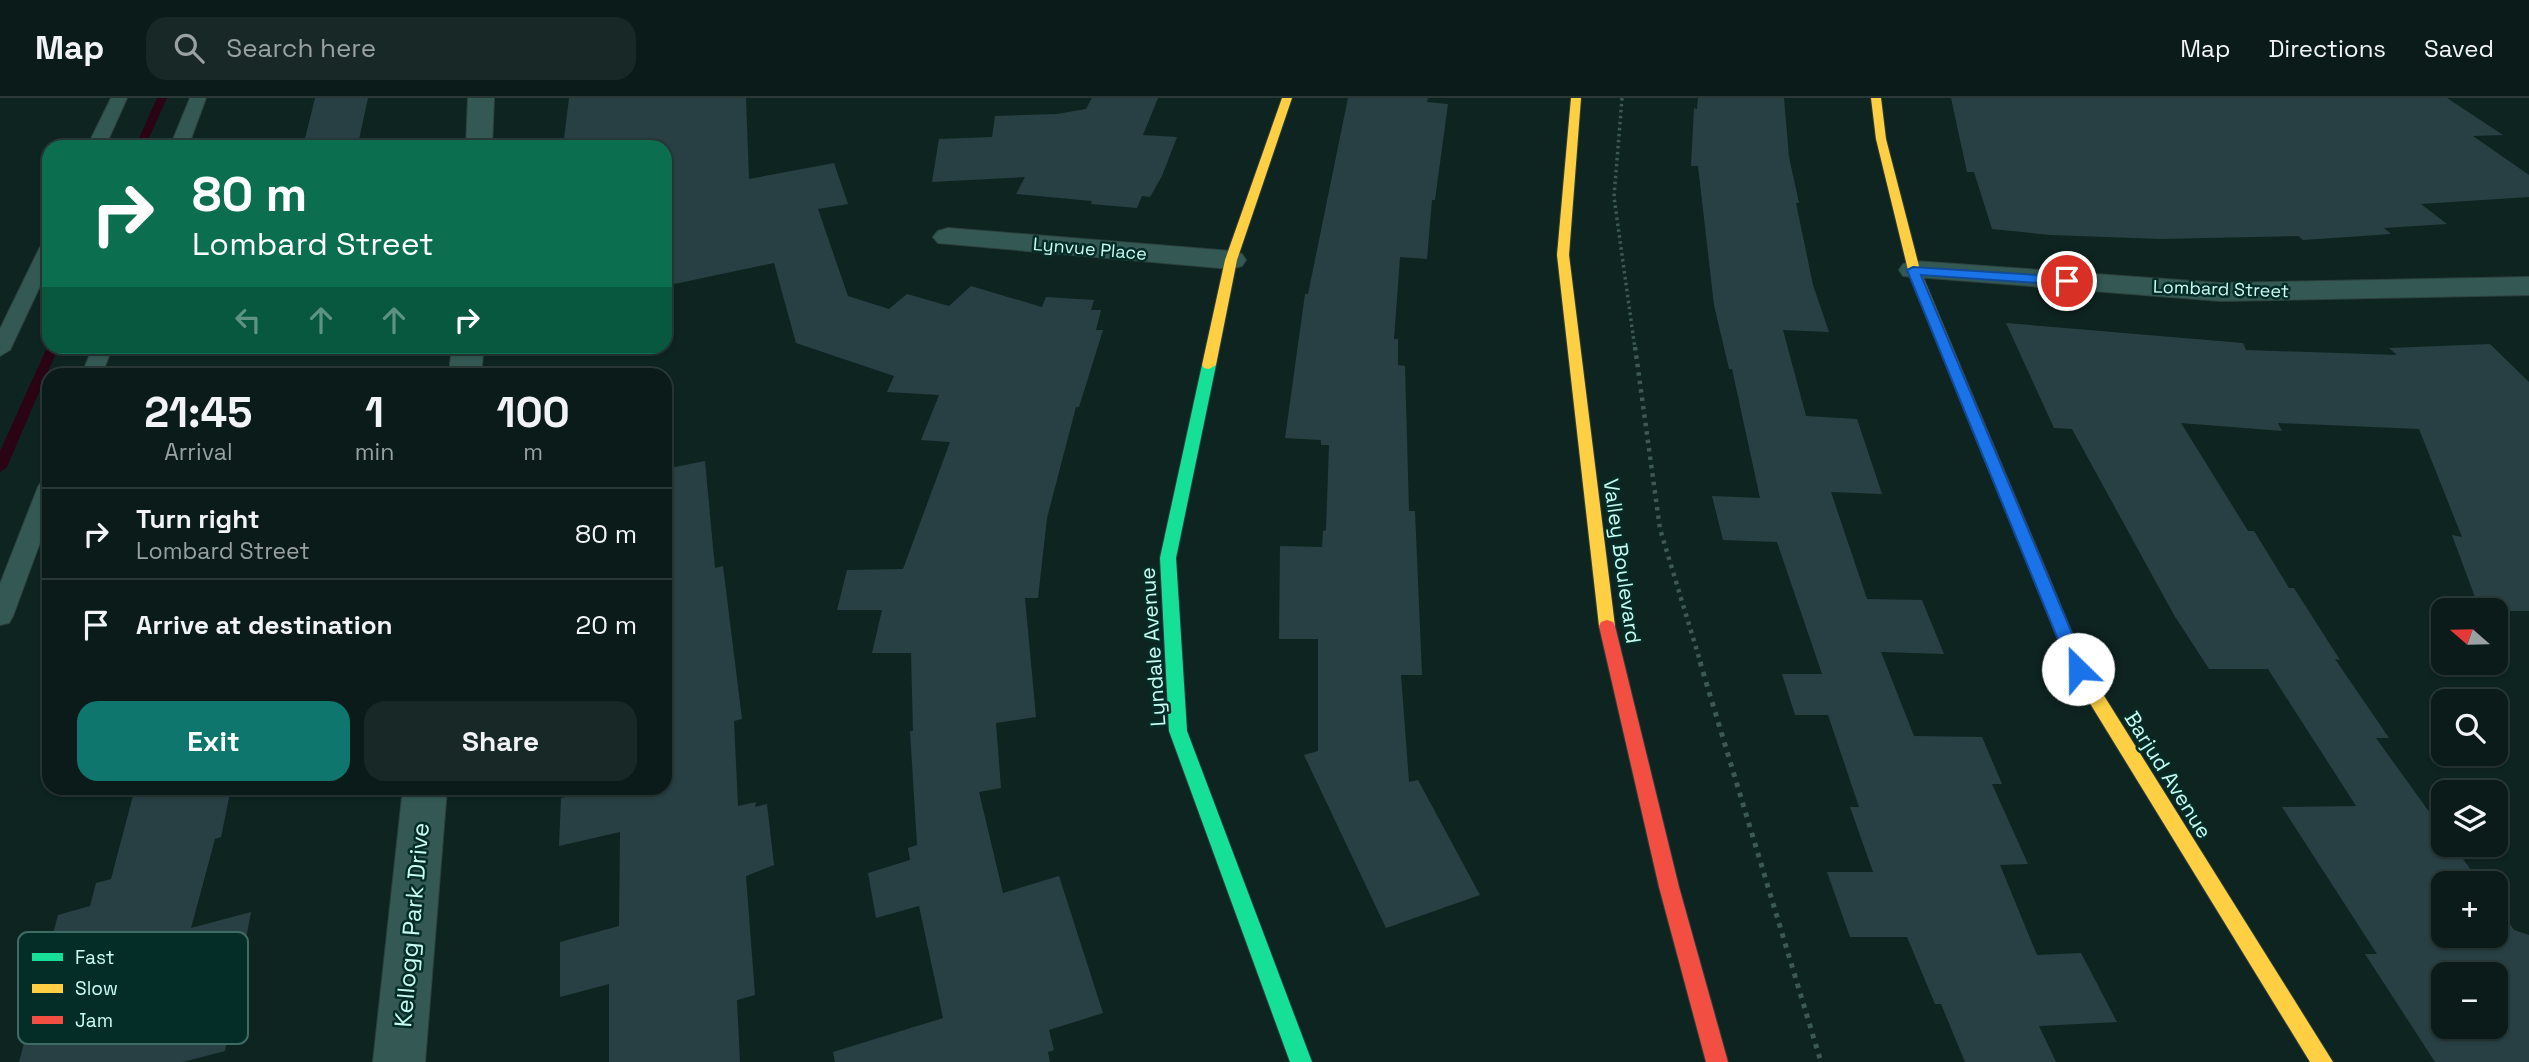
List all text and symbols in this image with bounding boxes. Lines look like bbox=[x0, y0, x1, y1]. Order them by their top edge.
search box bbox=[146, 17, 636, 80]
text: Map bbox=[35, 27, 104, 69]
icon: search bbox=[170, 29, 208, 67]
text: Search here bbox=[226, 31, 376, 65]
text: Map bbox=[2180, 33, 2230, 64]
text: Directions bbox=[2268, 33, 2386, 64]
text: Saved bbox=[2424, 33, 2494, 64]
text: 80 m bbox=[192, 163, 307, 225]
icon: right bbox=[77, 168, 168, 259]
text: Lombard Street bbox=[192, 224, 434, 264]
street label: Lynvue Place bbox=[1032, 232, 1148, 265]
pin bbox=[2037, 251, 2097, 311]
icon: arrive bbox=[2048, 262, 2086, 300]
street label: Lombard Street bbox=[2153, 275, 2289, 302]
icon: left bbox=[229, 301, 267, 339]
icon: ahead bbox=[302, 301, 340, 339]
icon: ahead bbox=[375, 301, 413, 339]
icon: right bbox=[448, 301, 486, 339]
text: 21:45 bbox=[144, 386, 253, 439]
text: 1 bbox=[365, 386, 384, 439]
text: 100 bbox=[496, 386, 570, 439]
text: Arrival bbox=[164, 437, 233, 467]
text: min bbox=[355, 437, 394, 467]
text: m bbox=[523, 437, 543, 467]
street label: Valley Boulevard bbox=[1598, 477, 1647, 645]
text: Turn right bbox=[136, 502, 260, 536]
icon: right bbox=[77, 515, 115, 553]
text: 80 m bbox=[575, 517, 637, 551]
text: Lombard Street bbox=[136, 536, 310, 566]
street label: Lyndale Avenue bbox=[1133, 567, 1172, 728]
north arrow bbox=[2431, 598, 2508, 676]
map controls bbox=[2431, 598, 2508, 1039]
icon: arrive bbox=[77, 606, 115, 644]
text: Arrive at destination bbox=[136, 608, 393, 642]
text: 20 m bbox=[576, 608, 637, 642]
position arrow bbox=[2041, 632, 2115, 706]
button: search bbox=[2431, 689, 2508, 766]
button: Exit bbox=[77, 701, 350, 781]
button: Share bbox=[364, 701, 637, 781]
street label: Barjud Avenue bbox=[2119, 706, 2218, 843]
button: layers bbox=[2431, 780, 2508, 857]
street label: Kellogg Park Drive bbox=[387, 821, 436, 1029]
button: + bbox=[2431, 871, 2508, 948]
legend bbox=[18, 932, 248, 1044]
text: Fast bbox=[75, 945, 115, 970]
button: − bbox=[2431, 962, 2508, 1039]
text: Slow bbox=[75, 976, 118, 1001]
text: Jam bbox=[75, 1008, 113, 1033]

